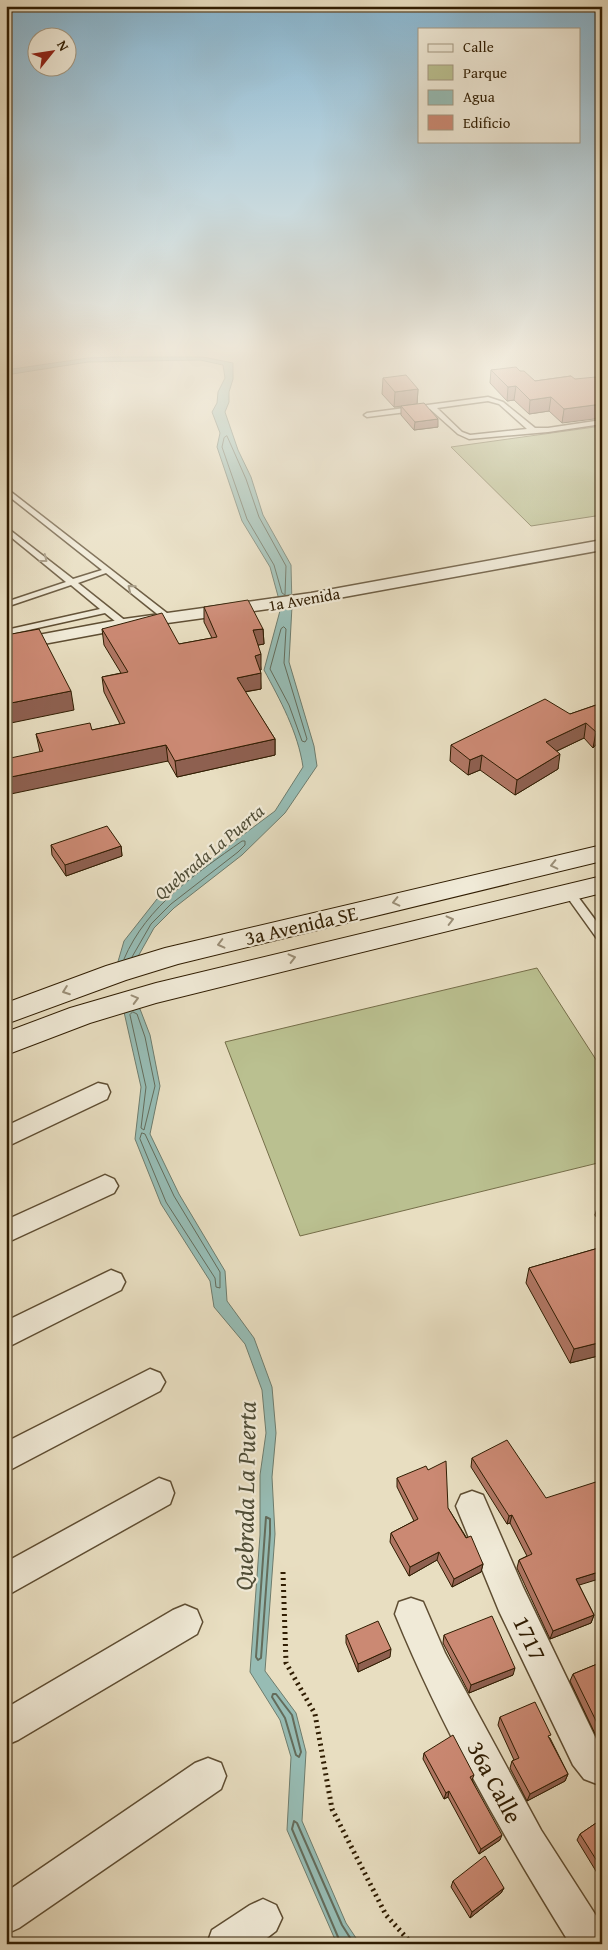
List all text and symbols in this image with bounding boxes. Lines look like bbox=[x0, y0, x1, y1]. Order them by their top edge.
north arrow bbox=[28, 28, 78, 78]
legend bbox=[418, 28, 580, 142]
text: N bbox=[52, 36, 75, 55]
text: Calle bbox=[463, 36, 494, 57]
text: Parque bbox=[463, 62, 507, 83]
text: Agua bbox=[463, 86, 495, 107]
text: Edificio bbox=[463, 112, 511, 133]
one-way arrow bbox=[39, 554, 48, 563]
street label: 1a Avenida bbox=[266, 581, 342, 617]
one-way arrow bbox=[128, 586, 137, 594]
water label: Quebrada La Puerta bbox=[148, 797, 270, 906]
one-way arrow bbox=[550, 859, 559, 870]
one-way arrow bbox=[392, 896, 401, 907]
street label: 3a Avenida SE bbox=[242, 898, 360, 952]
one-way arrow bbox=[446, 915, 454, 926]
one-way arrow bbox=[217, 938, 226, 949]
one-way arrow bbox=[288, 954, 296, 964]
one-way arrow bbox=[62, 985, 70, 995]
one-way arrow bbox=[130, 995, 138, 1005]
water label: Quebrada La Puerta bbox=[225, 1401, 265, 1591]
street label: 1717 bbox=[504, 1610, 556, 1666]
street label: 36a Calle bbox=[459, 1735, 531, 1829]

